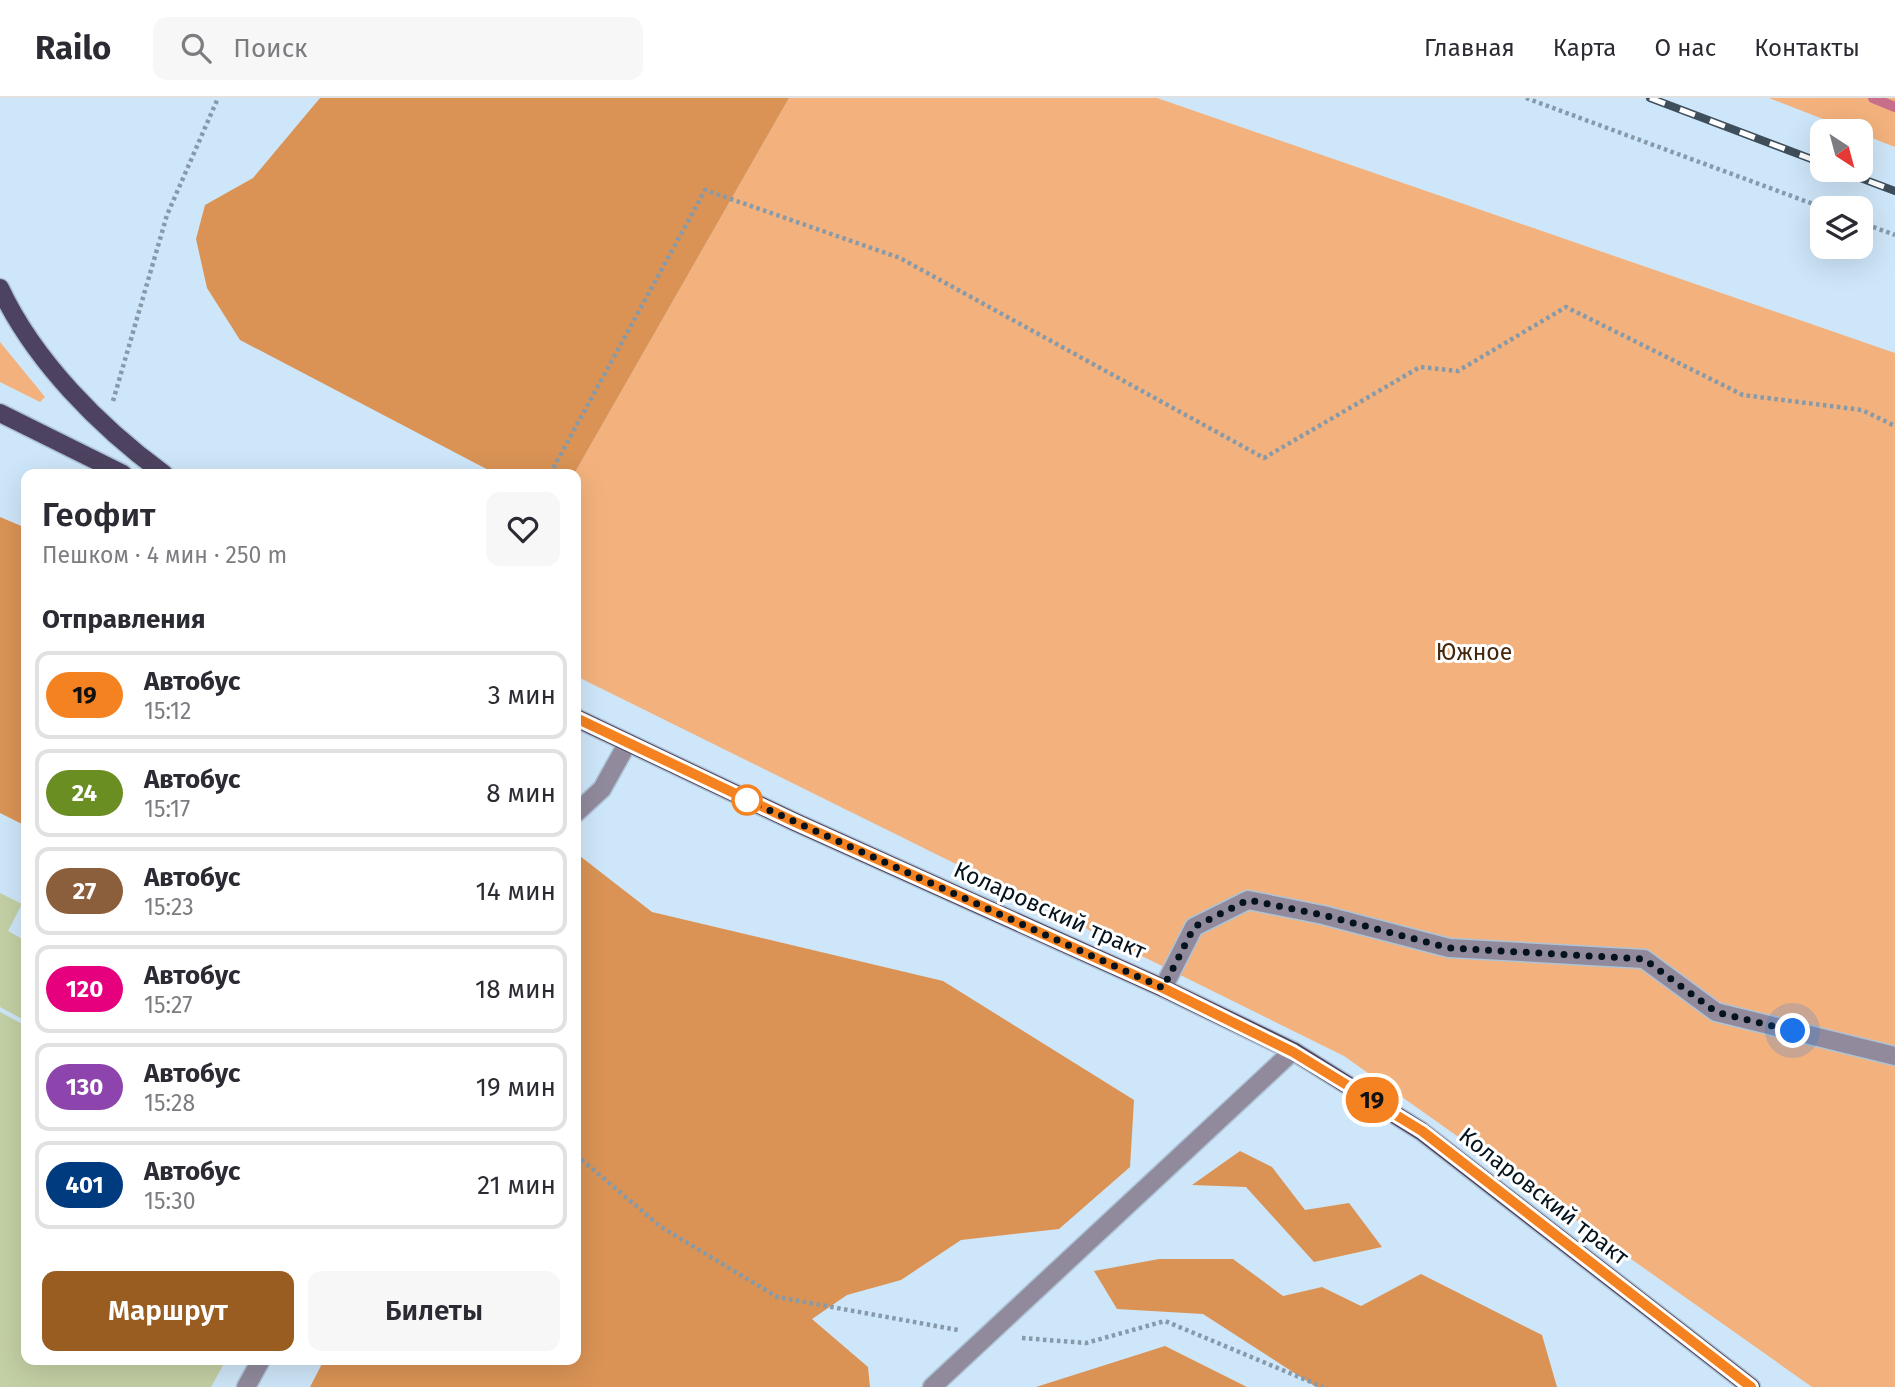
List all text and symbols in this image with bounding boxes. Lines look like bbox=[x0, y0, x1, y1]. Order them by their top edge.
search box bbox=[153, 17, 643, 80]
text: Railo bbox=[35, 28, 111, 68]
icon: search bbox=[177, 29, 215, 67]
text: Поиск bbox=[233, 33, 308, 64]
text: Главная bbox=[1424, 34, 1515, 62]
text: Карта bbox=[1553, 34, 1616, 62]
text: О нас bbox=[1654, 34, 1716, 62]
text: Контакты bbox=[1754, 34, 1860, 62]
north arrow bbox=[1810, 119, 1872, 182]
map controls bbox=[1810, 119, 1873, 259]
button: layers bbox=[1810, 196, 1873, 259]
button: heart bbox=[486, 492, 560, 566]
text: Геофит bbox=[42, 495, 155, 535]
text: Пешком · 4 мин · 250 m bbox=[42, 541, 287, 569]
text: Отправления bbox=[42, 604, 205, 635]
park label: Южное bbox=[1436, 638, 1512, 666]
text: Автобус bbox=[144, 666, 241, 697]
text: 3 мин bbox=[488, 680, 556, 711]
text: 19 bbox=[72, 681, 97, 709]
text: 15:12 bbox=[144, 697, 191, 725]
text: Автобус bbox=[144, 764, 241, 795]
text: 8 мин bbox=[486, 778, 556, 809]
text: 24 bbox=[72, 779, 97, 807]
unlabelled marker bbox=[732, 785, 762, 815]
text: 15:17 bbox=[144, 795, 190, 823]
street label: Коларовский тракт bbox=[950, 855, 1151, 965]
text: Автобус bbox=[144, 862, 241, 893]
text: 14 мин bbox=[476, 876, 556, 907]
text: 27 bbox=[73, 877, 96, 905]
text: 15:23 bbox=[144, 893, 194, 921]
text: Автобус bbox=[144, 960, 241, 991]
text: 18 мин bbox=[475, 974, 556, 1005]
text: 120 bbox=[66, 975, 103, 1003]
text: 15:27 bbox=[144, 991, 192, 1019]
your location bbox=[1775, 1013, 1810, 1048]
text: Автобус bbox=[144, 1058, 241, 1089]
text: 19 мин bbox=[476, 1072, 556, 1103]
text: 130 bbox=[66, 1073, 103, 1101]
line badge: 19 bbox=[1340, 1077, 1404, 1123]
text: 19 bbox=[1360, 1086, 1384, 1114]
text: 15:28 bbox=[144, 1089, 195, 1117]
street label: Коларовский тракт bbox=[1454, 1121, 1635, 1271]
text: Автобус bbox=[144, 1156, 241, 1187]
text: 21 мин bbox=[477, 1170, 556, 1201]
text: 401 bbox=[65, 1171, 104, 1199]
text: 15:30 bbox=[144, 1187, 196, 1215]
button: Маршрут bbox=[42, 1271, 294, 1351]
button: Билеты bbox=[308, 1271, 560, 1351]

